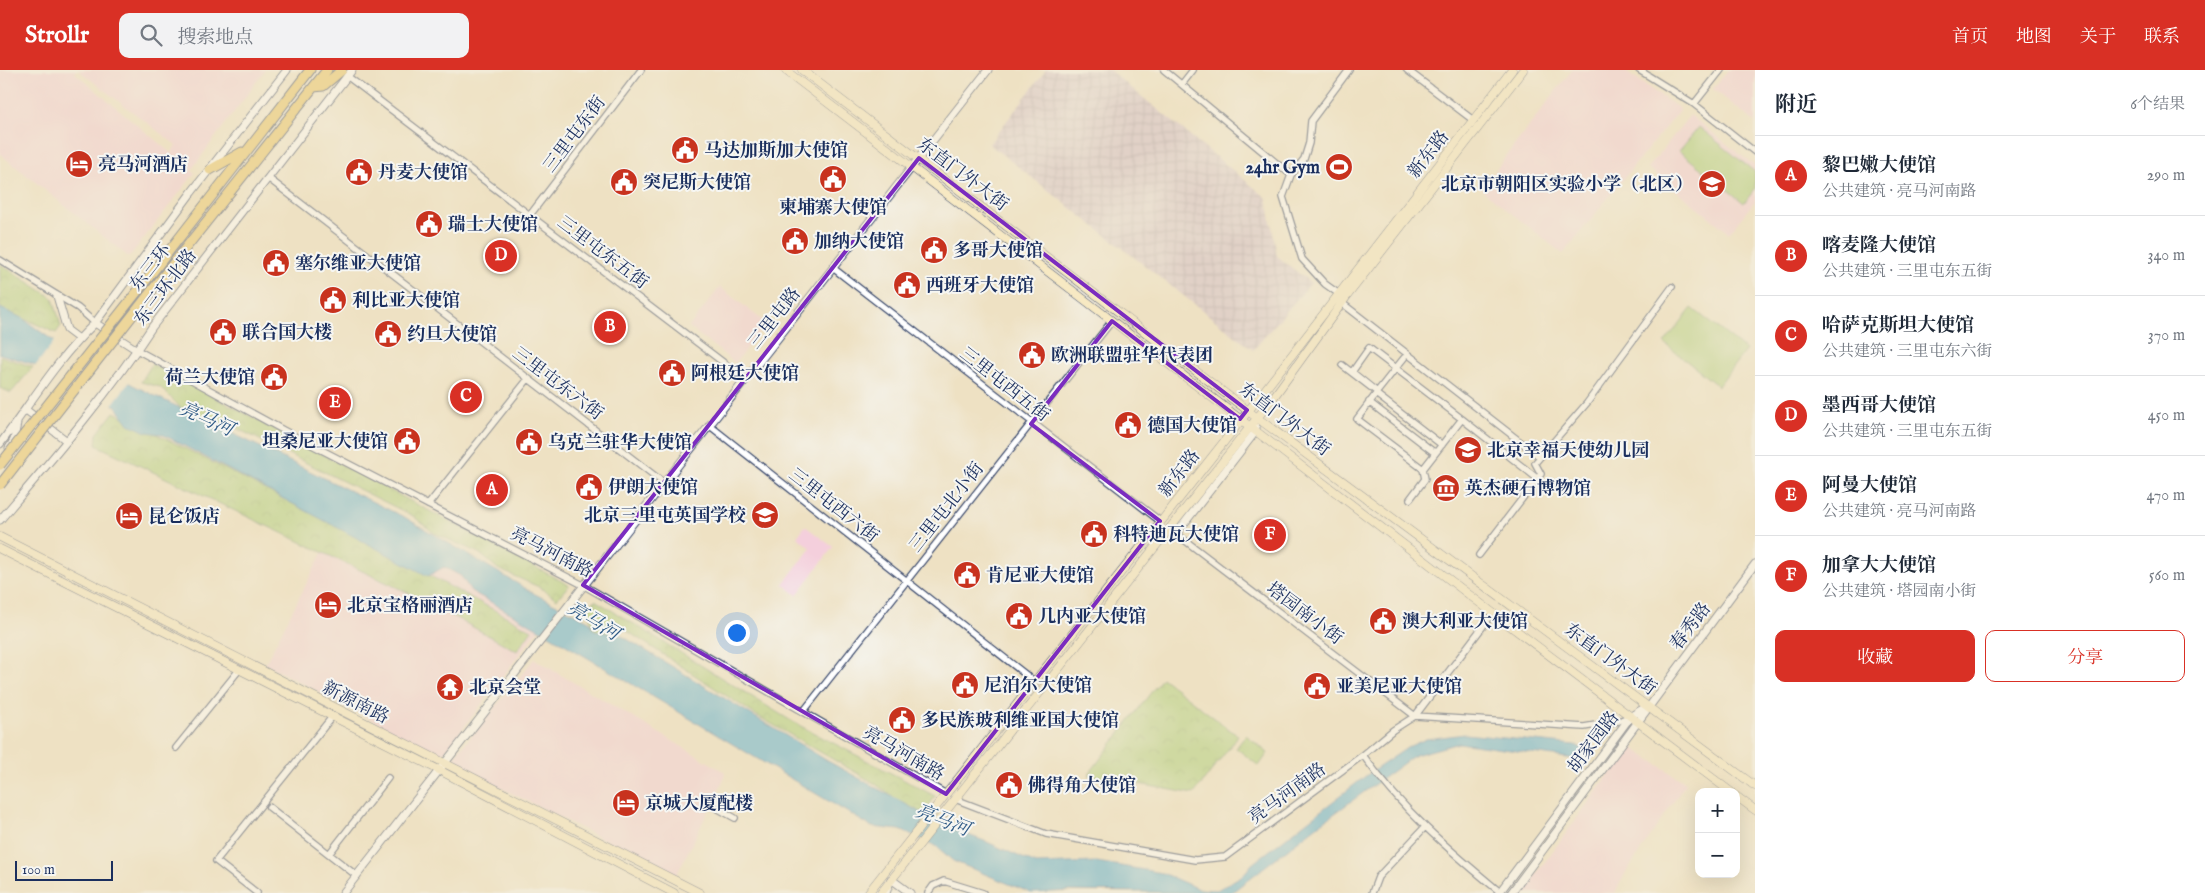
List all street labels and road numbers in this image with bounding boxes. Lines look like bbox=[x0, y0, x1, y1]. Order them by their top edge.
street label: 三里屯东街 bbox=[539, 92, 611, 178]
street label: 新东路 bbox=[1403, 127, 1455, 183]
street label: 东直门外大街 bbox=[912, 134, 1012, 217]
street label: 三里屯东五街 bbox=[552, 212, 652, 295]
street label: 东三环 bbox=[125, 240, 177, 296]
street label: 东三环北路 bbox=[130, 245, 202, 331]
street label: 三里屯路 bbox=[744, 283, 806, 354]
street label: 三里屯东六街 bbox=[507, 343, 607, 426]
street label: 三里屯西五街 bbox=[954, 343, 1054, 427]
street label: 东直门外大街 bbox=[1234, 379, 1334, 462]
street label: 新东路 bbox=[1154, 446, 1206, 502]
street label: 三里屯北小街 bbox=[905, 458, 989, 558]
street label: 三里屯西六街 bbox=[783, 464, 883, 548]
street label: 亮马河南路 bbox=[506, 523, 597, 584]
street label: 塔园南小街 bbox=[1261, 578, 1347, 650]
street label: 春秀路 bbox=[1666, 598, 1717, 655]
street label: 东直门外大街 bbox=[1560, 619, 1661, 701]
street label: 新源南路 bbox=[318, 677, 393, 730]
street label: 胡家园路 bbox=[1563, 707, 1625, 779]
street label: 亮马河南路 bbox=[859, 722, 948, 787]
street label: 亮马河南路 bbox=[1245, 758, 1331, 830]

